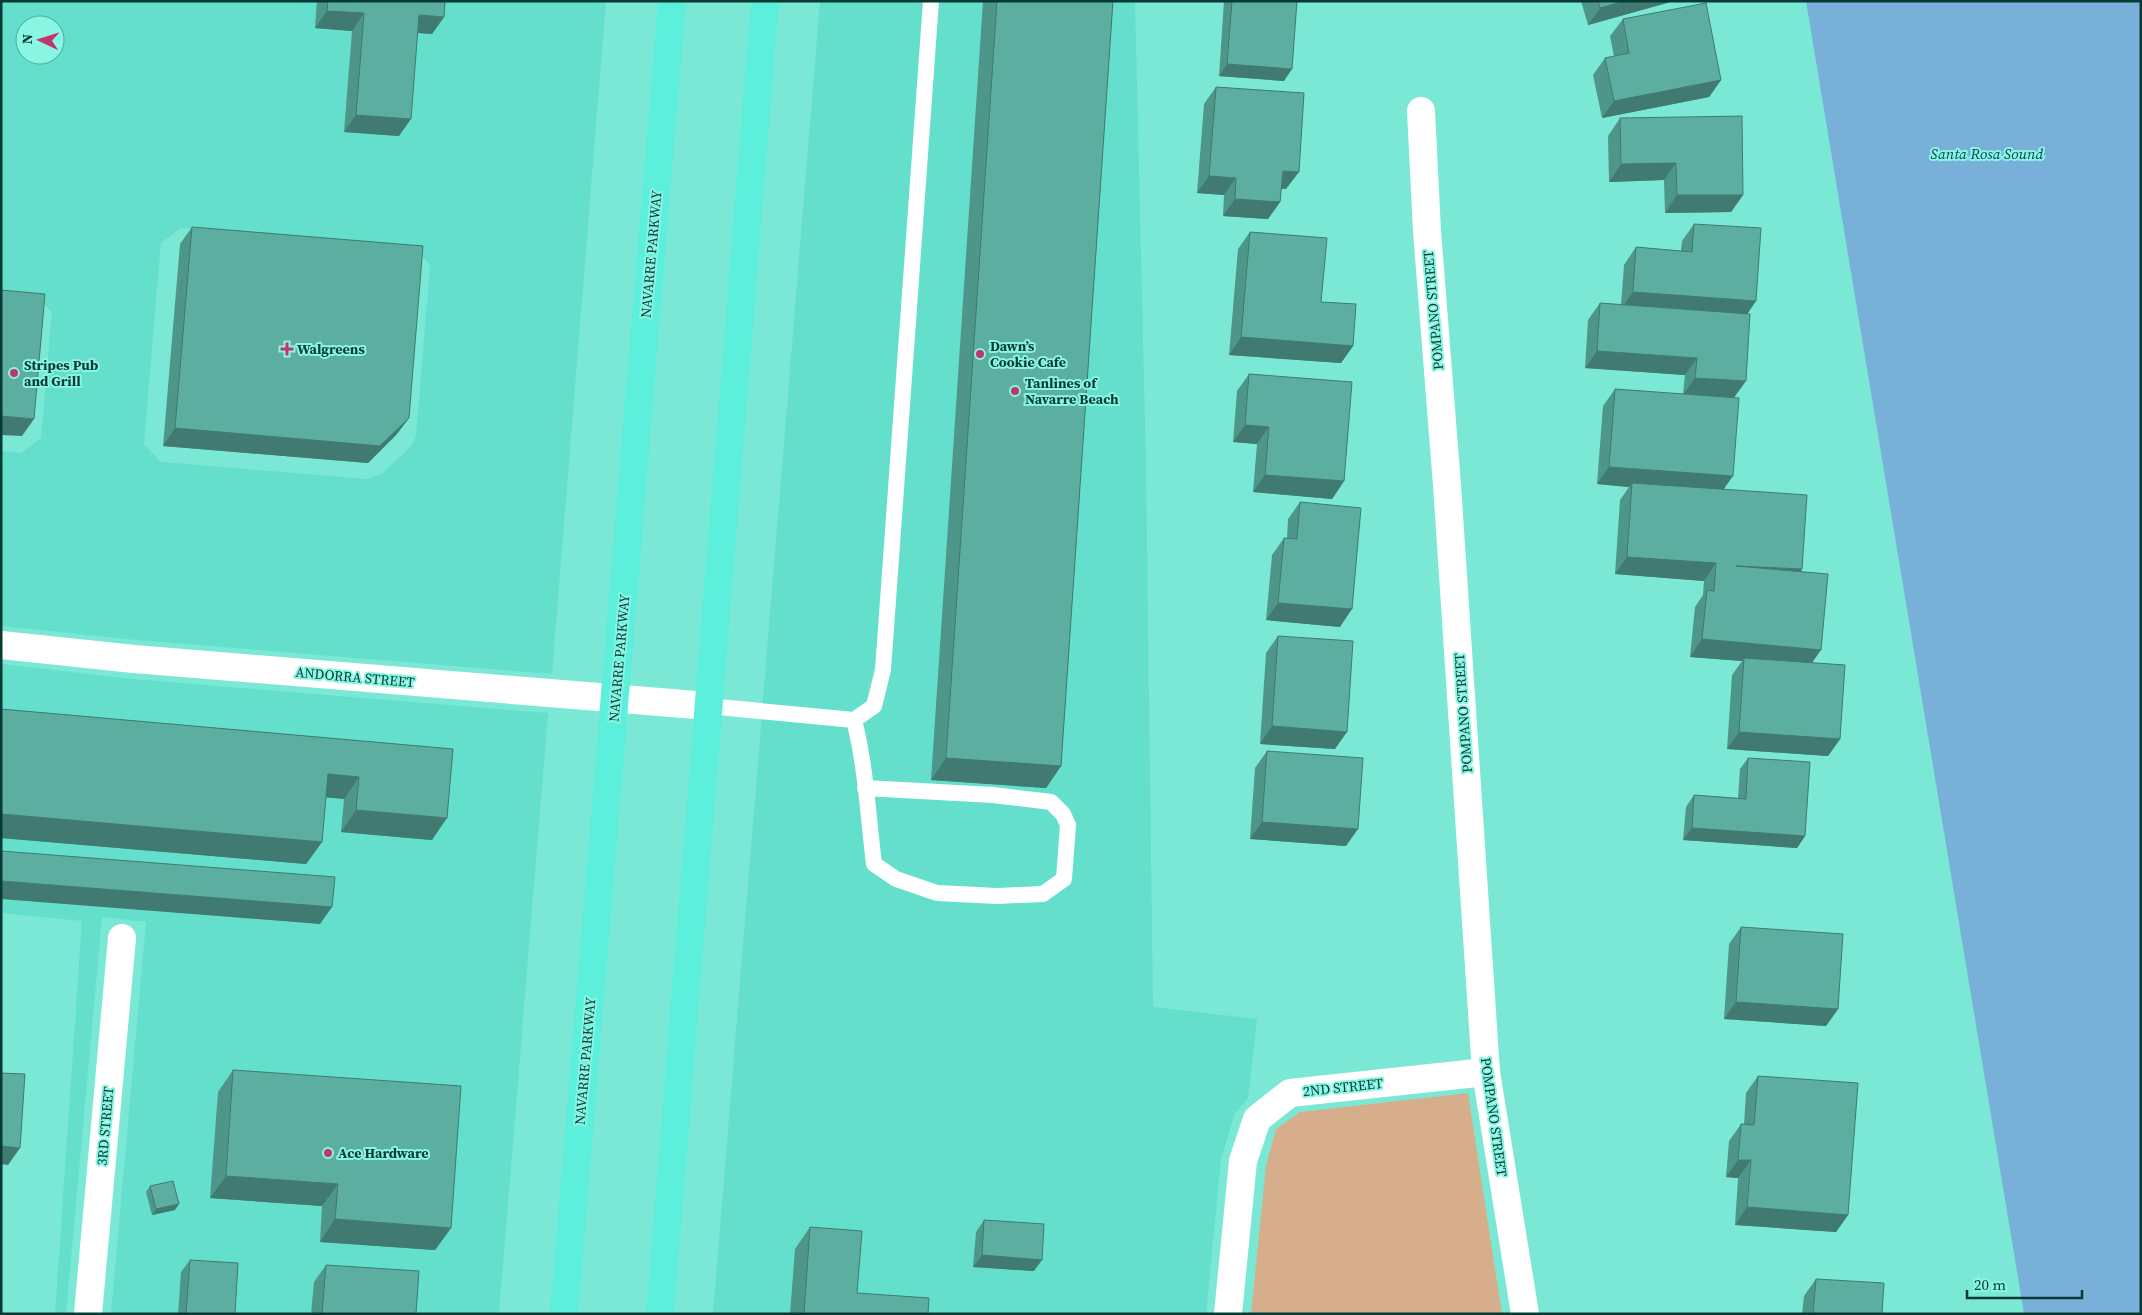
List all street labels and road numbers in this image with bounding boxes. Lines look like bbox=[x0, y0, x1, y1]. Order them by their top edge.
street label: NAVARRE PARKWAY bbox=[635, 189, 667, 319]
street label: POMPANO STREET bbox=[1418, 249, 1448, 371]
street label: NAVARRE PARKWAY bbox=[603, 593, 635, 723]
street label: POMPANO STREET bbox=[1449, 652, 1477, 774]
street label: ANDORRA STREET bbox=[294, 662, 416, 692]
street label: NAVARRE PARKWAY bbox=[569, 996, 601, 1126]
street label: POMPANO STREET bbox=[1476, 1056, 1512, 1178]
street label: 2ND STREET bbox=[1302, 1073, 1385, 1101]
street label: 3RD STREET bbox=[92, 1085, 118, 1166]

